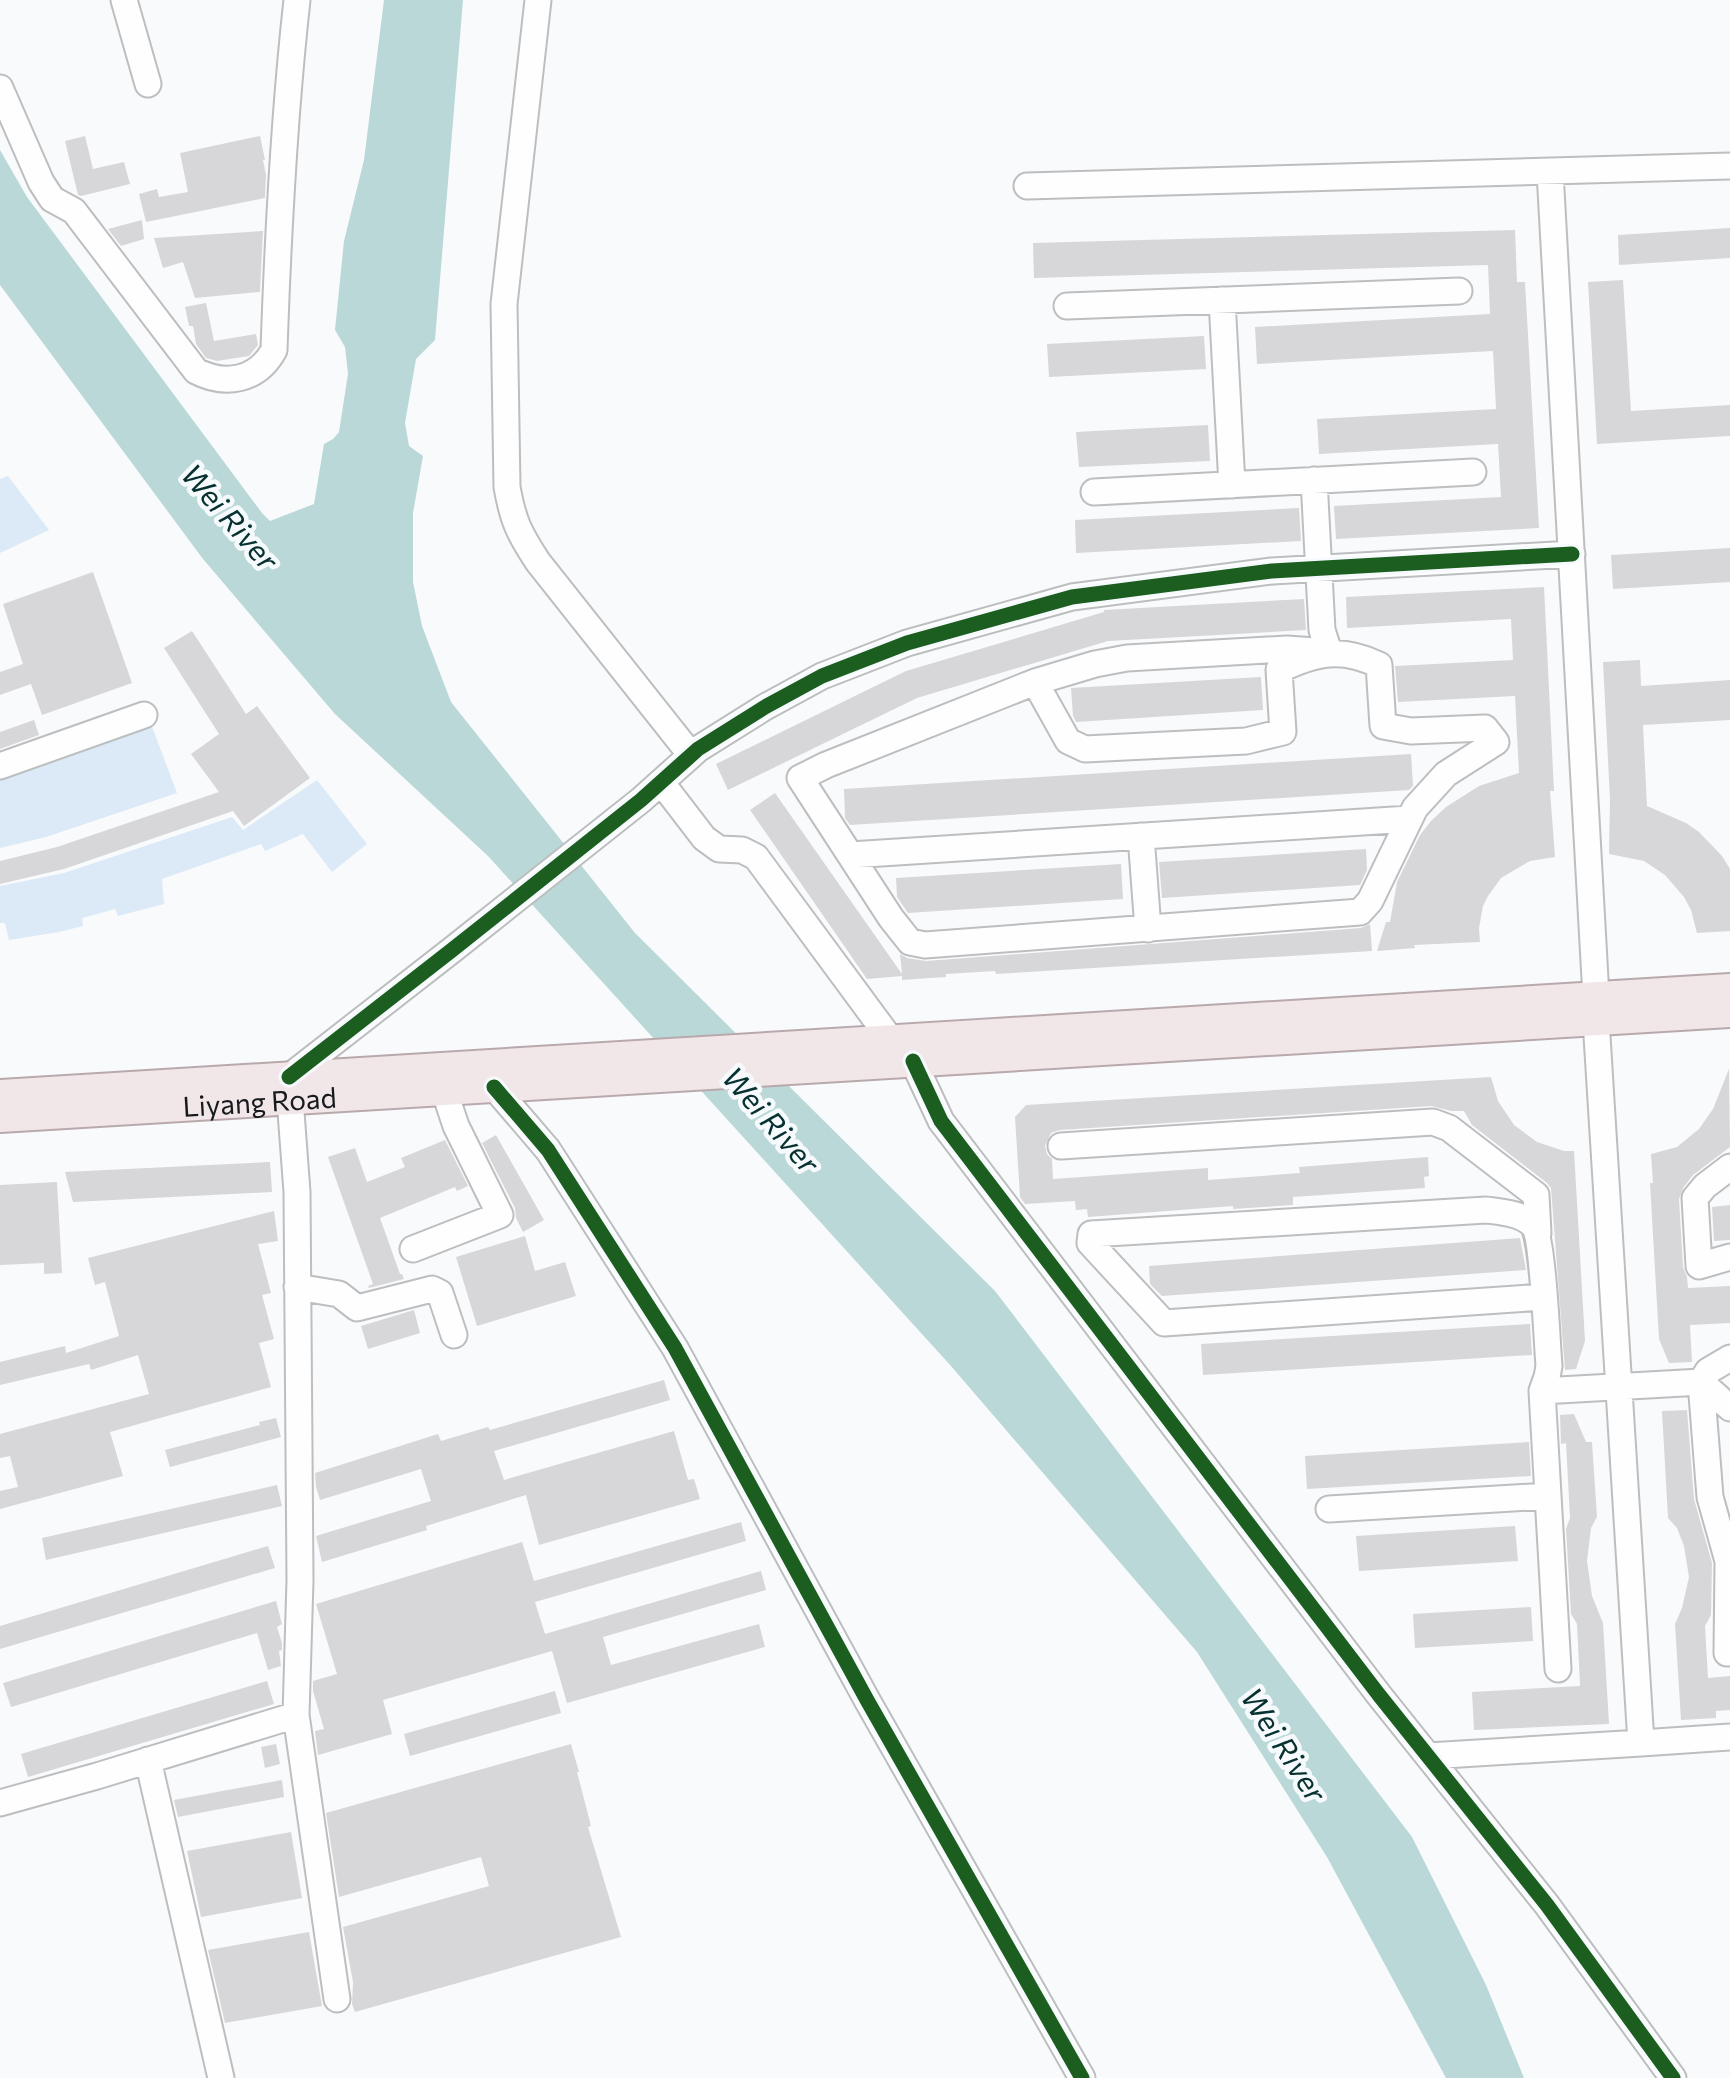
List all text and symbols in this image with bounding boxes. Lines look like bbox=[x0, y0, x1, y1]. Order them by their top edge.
water label: Wei River bbox=[175, 455, 288, 578]
water label: Wei River bbox=[716, 1058, 829, 1181]
street label: Liyang Road bbox=[182, 1080, 337, 1123]
water label: Wei River bbox=[1234, 1680, 1336, 1809]

